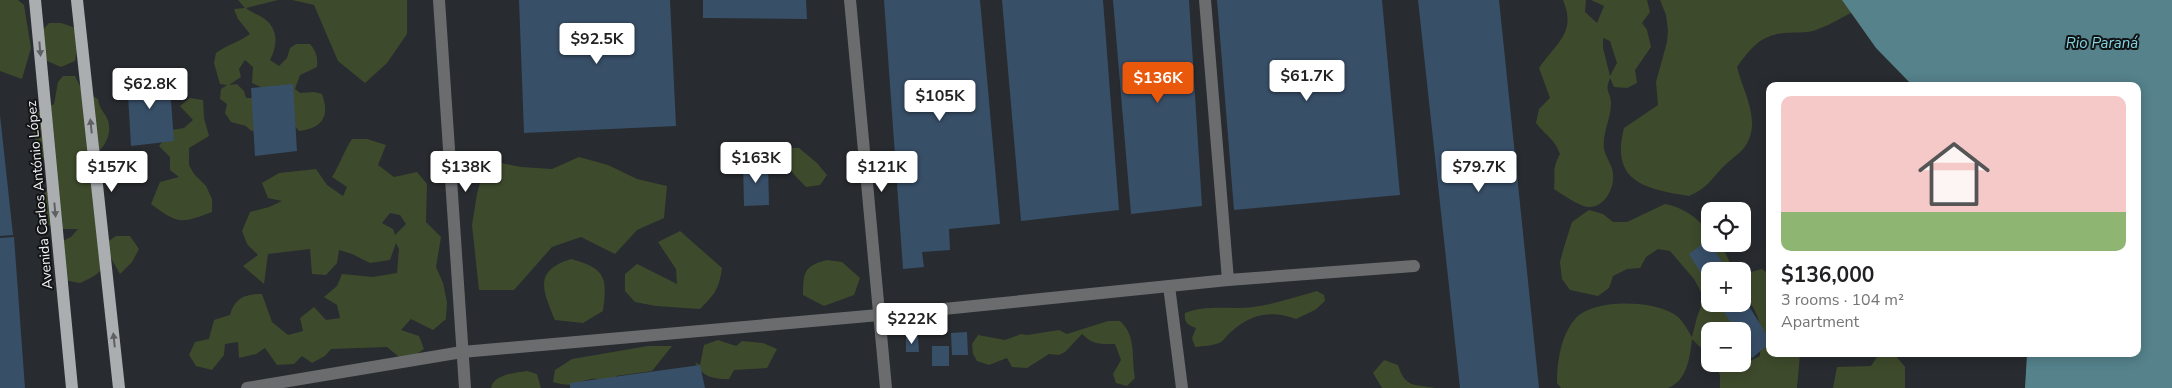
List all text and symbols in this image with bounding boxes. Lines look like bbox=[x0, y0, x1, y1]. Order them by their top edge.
pin: $92.5K bbox=[556, 22, 638, 65]
text: $92.5K bbox=[571, 28, 624, 50]
water label: Rio Paraná bbox=[2066, 33, 2138, 53]
one-way arrow bbox=[36, 41, 44, 57]
pin: $61.7K bbox=[1266, 59, 1348, 102]
pin: $136K bbox=[1123, 62, 1193, 104]
text: $61.7K bbox=[1281, 65, 1334, 87]
text: $136K bbox=[1133, 67, 1183, 89]
pin: $62.8K bbox=[109, 68, 191, 110]
text: $62.8K bbox=[124, 73, 177, 95]
pin: $105K bbox=[905, 80, 975, 122]
text: $105K bbox=[915, 85, 965, 107]
street label: Avenida Carlos António López bbox=[22, 99, 57, 290]
one-way arrow bbox=[87, 117, 95, 133]
icon: home bbox=[1909, 129, 1999, 219]
pin: $163K bbox=[721, 142, 791, 184]
text: $163K bbox=[731, 147, 781, 169]
pin: $157K bbox=[77, 150, 147, 193]
pin: $138K bbox=[431, 150, 501, 193]
pin: $121K bbox=[847, 150, 917, 193]
pin: $79.7K bbox=[1438, 150, 1520, 193]
text: $157K bbox=[87, 156, 137, 178]
text: $138K bbox=[441, 156, 491, 178]
text: $121K bbox=[857, 156, 907, 178]
text: $79.7K bbox=[1453, 156, 1506, 178]
map controls bbox=[1701, 202, 1751, 372]
button: locate bbox=[1701, 202, 1751, 252]
one-way arrow bbox=[52, 203, 60, 219]
text: $136,000 bbox=[1781, 261, 1874, 289]
button: + bbox=[1701, 262, 1751, 312]
text: 3 rooms · 104 m² bbox=[1781, 289, 1904, 311]
pin: $222K bbox=[877, 302, 947, 345]
text: $222K bbox=[887, 308, 937, 330]
text: Apartment bbox=[1781, 311, 1859, 333]
button: − bbox=[1701, 322, 1751, 372]
one-way arrow bbox=[110, 331, 118, 347]

